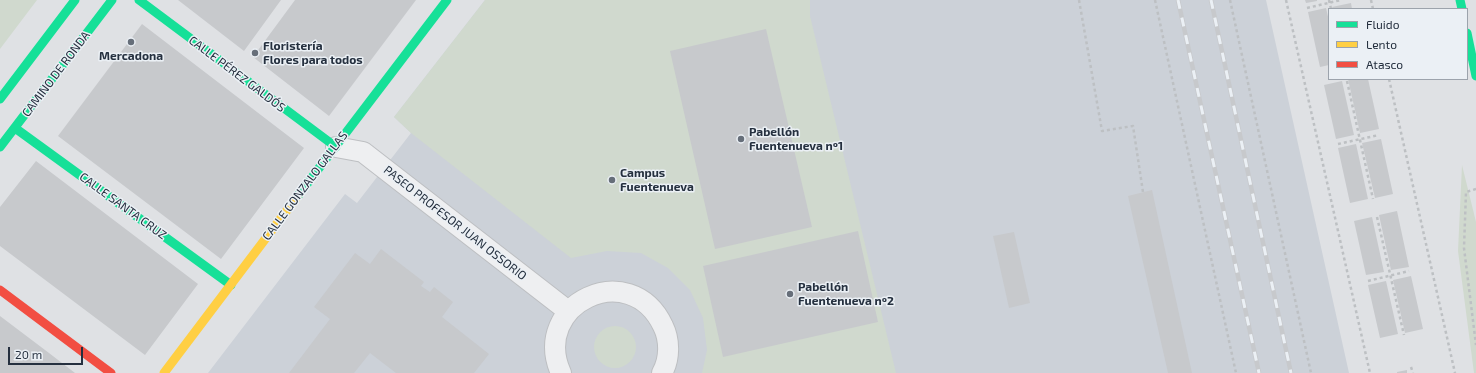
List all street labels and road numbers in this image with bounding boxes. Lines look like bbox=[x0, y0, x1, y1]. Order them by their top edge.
street label: CAMINO DE RONDA bbox=[19, 28, 93, 120]
street label: CALLE PÉREZ GALDÓS bbox=[186, 33, 288, 115]
street label: CALLE GONZALO GALLAS bbox=[259, 129, 351, 243]
street label: PASEO PROFESOR JUAN OSSORIO bbox=[381, 163, 529, 283]
street label: CALLE SANTA CRUZ bbox=[77, 170, 169, 242]

